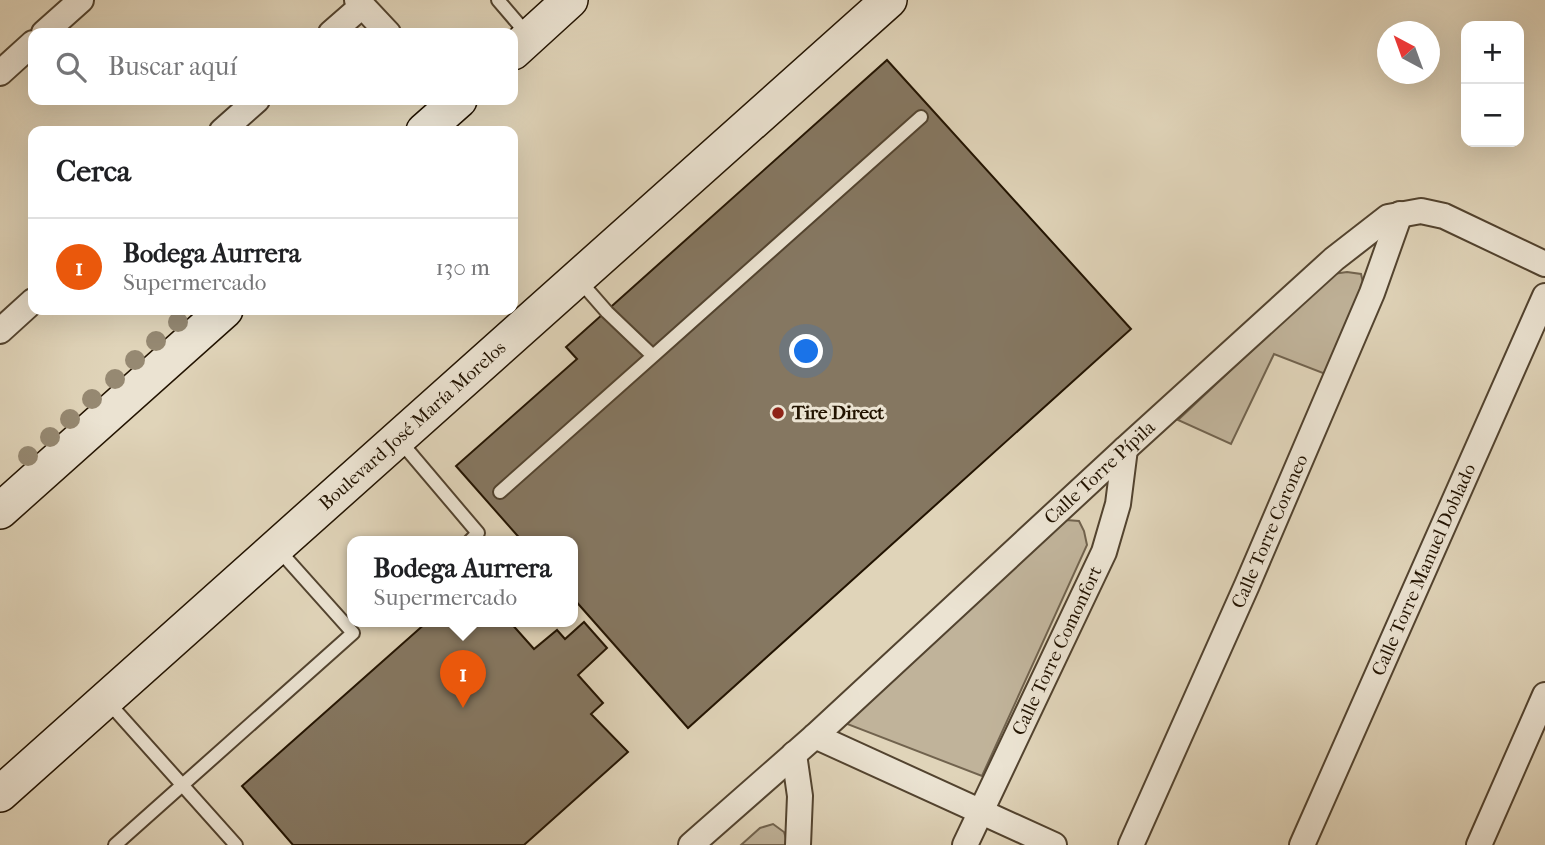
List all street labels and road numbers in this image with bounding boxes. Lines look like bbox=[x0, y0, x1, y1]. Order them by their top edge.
street label: Boulevard José María Morelos bbox=[315, 337, 510, 515]
street label: Calle Torre Pípila bbox=[1040, 416, 1160, 529]
street label: Calle Torre Coroneo bbox=[1227, 451, 1313, 612]
street label: Calle Torre Manuel Doblado bbox=[1367, 460, 1481, 679]
street label: Calle Torre Comonfort bbox=[1008, 562, 1107, 739]

